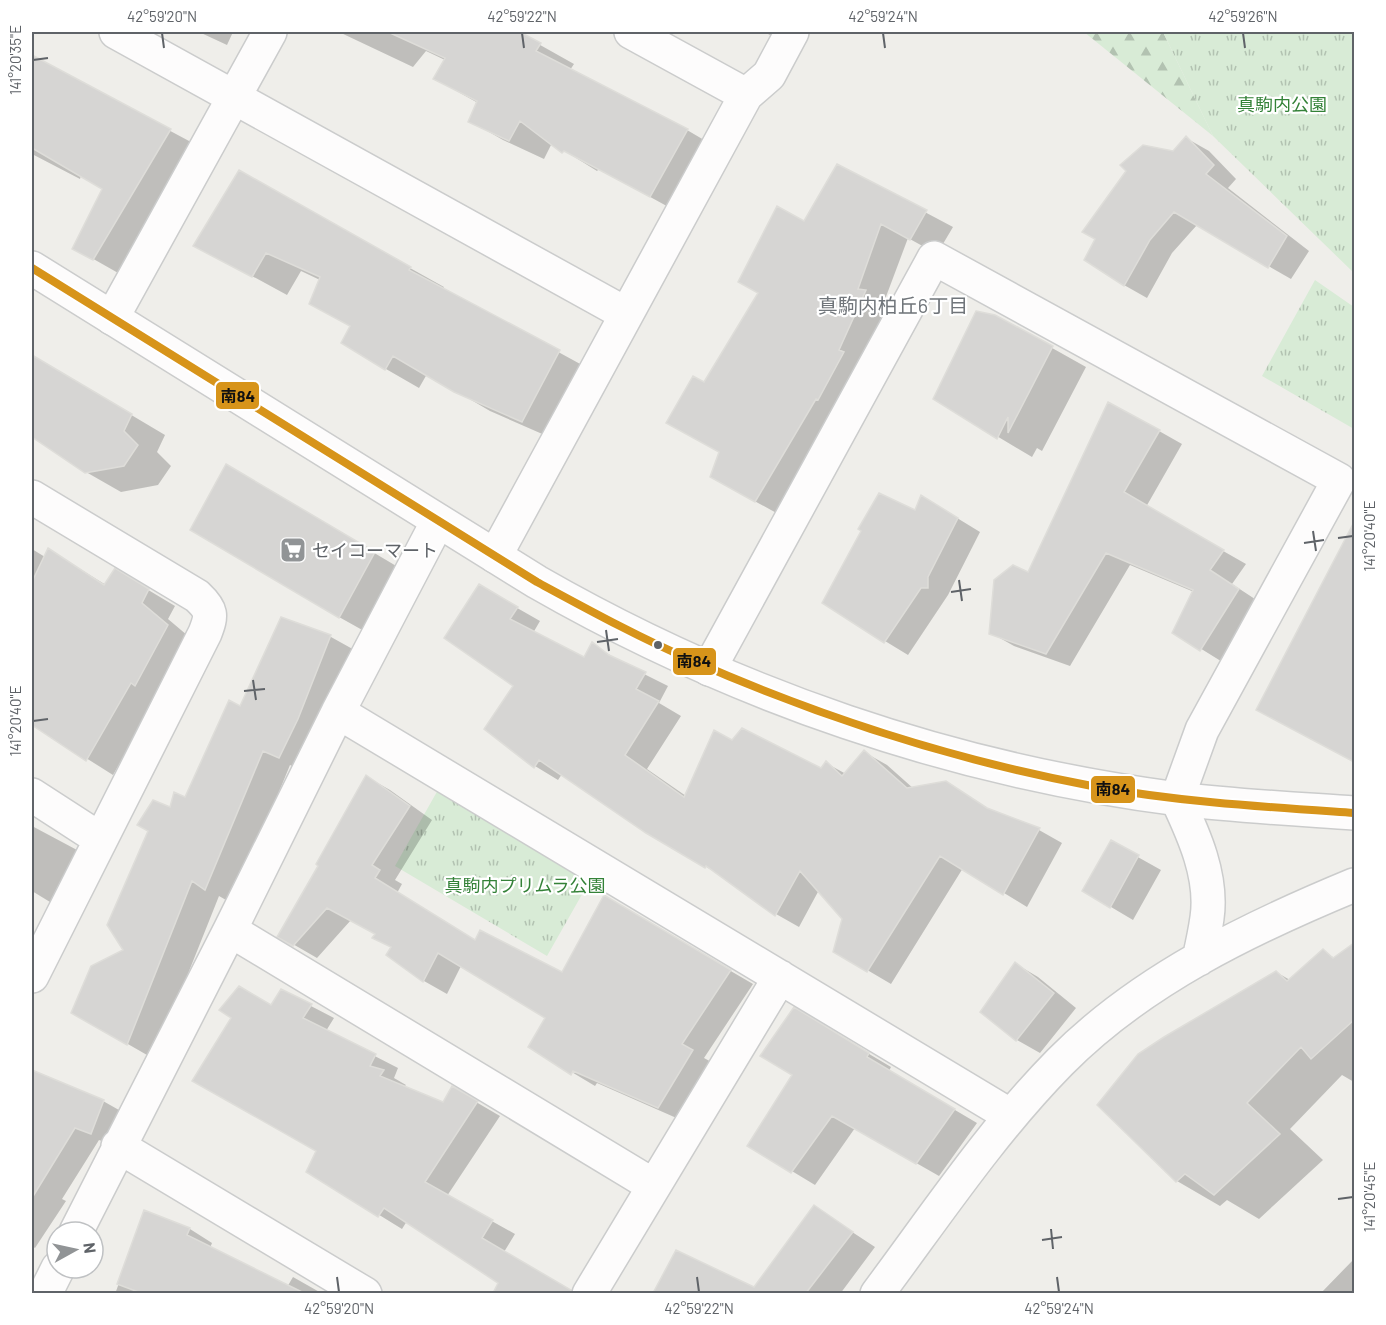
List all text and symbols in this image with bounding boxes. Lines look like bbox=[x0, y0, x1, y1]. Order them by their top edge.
text: 42°59'20"N bbox=[127, 7, 197, 25]
text: 42°59'22"N bbox=[487, 7, 557, 25]
text: 42°59'24"N bbox=[848, 7, 918, 25]
text: 42°59'26"N bbox=[1208, 7, 1278, 25]
text: 141°20'35"E bbox=[6, 25, 24, 95]
park label: 真駒内公園 bbox=[1237, 93, 1327, 115]
district label: 真駒内柏丘6丁目 bbox=[818, 293, 968, 317]
line badge: 南84 bbox=[215, 381, 260, 410]
text: 南84 bbox=[221, 386, 255, 405]
text: 141°20'40"E bbox=[1360, 500, 1378, 572]
supermarket icon: セイコーマート bbox=[278, 535, 308, 565]
place label: セイコーマート bbox=[312, 539, 438, 561]
unlabelled marker bbox=[652, 639, 664, 651]
line badge: 南84 bbox=[672, 647, 717, 676]
text: 南84 bbox=[677, 651, 711, 670]
text: 141°20'40"E bbox=[6, 685, 24, 757]
line badge: 南84 bbox=[1090, 775, 1136, 804]
text: 南84 bbox=[1096, 779, 1130, 798]
park label: 真駒内プリムラ公園 bbox=[444, 874, 606, 896]
text: 141°20'45"E bbox=[1360, 1162, 1378, 1232]
north arrow bbox=[45, 1220, 105, 1280]
text: N bbox=[80, 1241, 100, 1254]
text: 42°59'20"N bbox=[304, 1299, 374, 1317]
text: 42°59'22"N bbox=[664, 1299, 734, 1317]
text: 42°59'24"N bbox=[1024, 1299, 1094, 1317]

